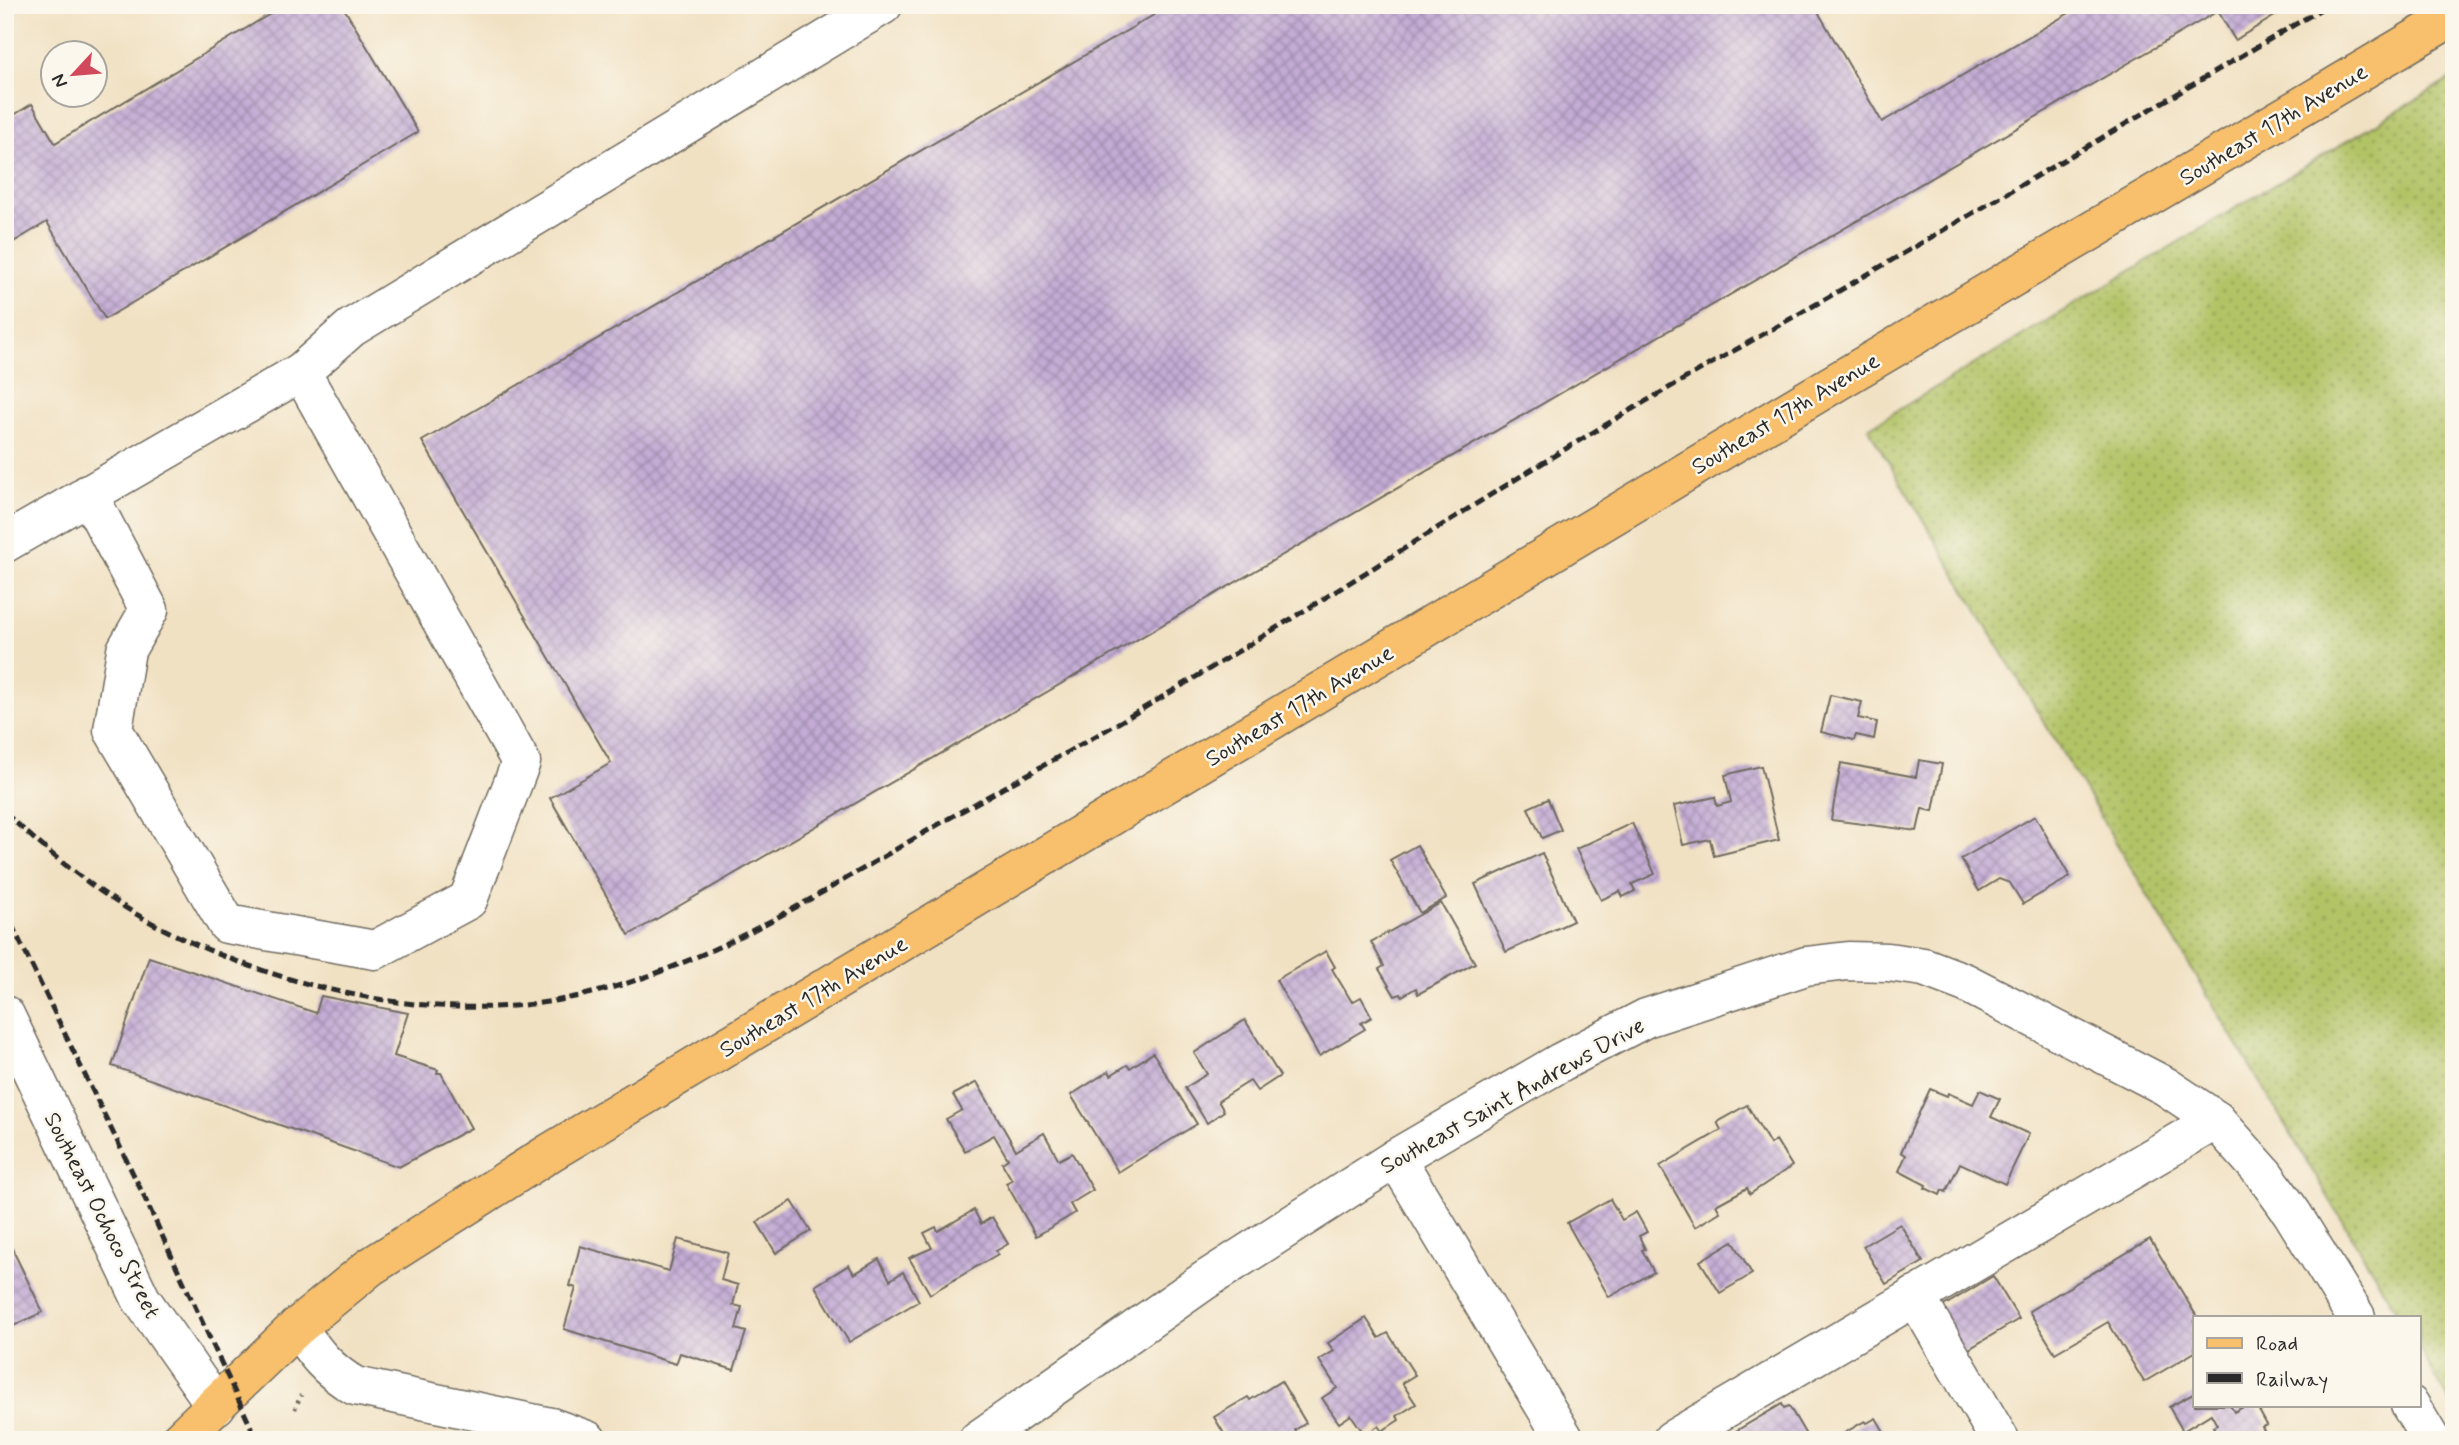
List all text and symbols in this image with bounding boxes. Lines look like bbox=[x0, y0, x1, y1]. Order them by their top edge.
north arrow bbox=[38, 38, 108, 108]
street label: Southeast 17th Avenue bbox=[2175, 58, 2374, 194]
text: N bbox=[46, 70, 74, 92]
street label: Southeast 17th Avenue bbox=[1687, 347, 1886, 483]
street label: Southeast 17th Avenue bbox=[1201, 639, 1400, 775]
street label: Southeast 17th Avenue bbox=[715, 930, 914, 1066]
street label: Southeast Saint Andrews Drive bbox=[1375, 1011, 1651, 1182]
street label: Southeast Ochoco Street bbox=[36, 1107, 166, 1324]
legend bbox=[2193, 1316, 2420, 1406]
text: Road bbox=[2256, 1330, 2298, 1358]
text: Railway bbox=[2256, 1366, 2328, 1394]

